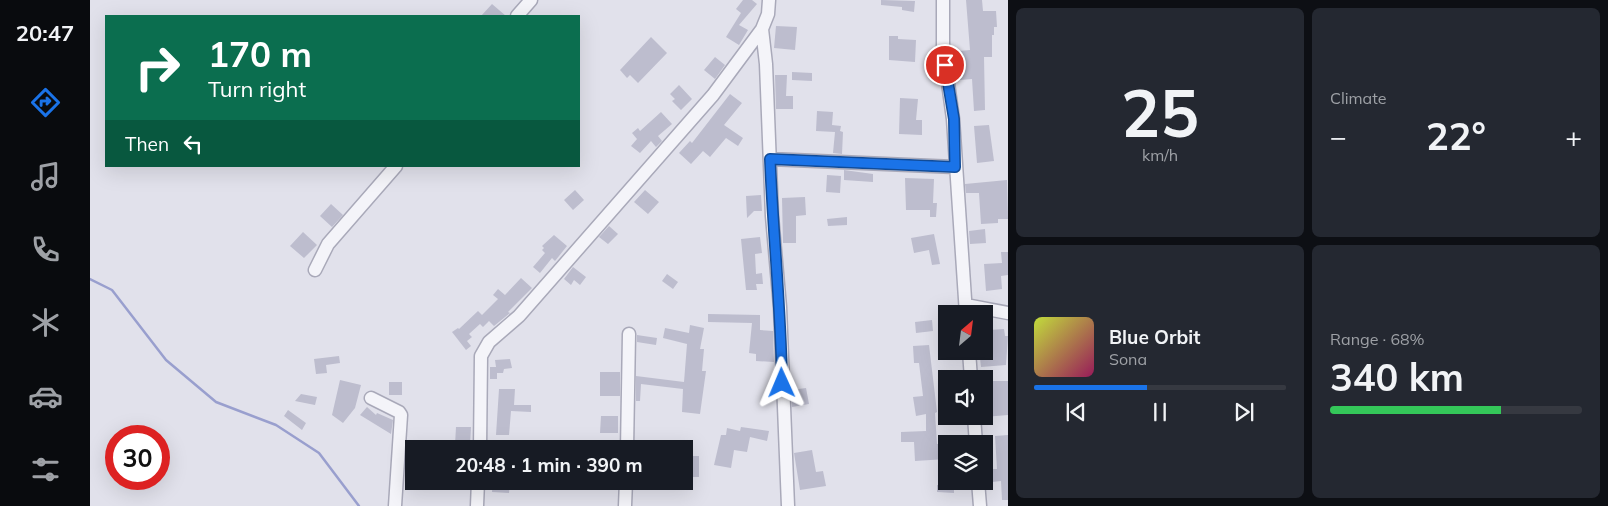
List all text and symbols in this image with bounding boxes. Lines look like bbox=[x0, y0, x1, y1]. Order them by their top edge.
text: 20:47 bbox=[16, 19, 74, 47]
text: 170 m bbox=[208, 32, 312, 76]
icon: right bbox=[125, 35, 190, 100]
pin bbox=[924, 44, 966, 86]
icon: arrive bbox=[931, 51, 959, 79]
text: 25 bbox=[1121, 72, 1199, 153]
text: Turn right bbox=[208, 75, 306, 103]
icon: directions bbox=[28, 85, 63, 120]
text: Climate bbox=[1330, 88, 1386, 108]
text: 22° bbox=[1426, 112, 1486, 160]
text: − bbox=[1330, 119, 1347, 154]
text: + bbox=[1565, 119, 1582, 154]
icon: left bbox=[179, 130, 207, 158]
text: Then bbox=[125, 132, 169, 156]
text: km/h bbox=[1142, 145, 1178, 165]
icon: music bbox=[28, 159, 63, 194]
icon: phone bbox=[28, 232, 63, 267]
icon: climate bbox=[28, 305, 63, 340]
north arrow bbox=[938, 305, 992, 360]
map controls bbox=[938, 305, 993, 490]
text: Blue Orbit bbox=[1109, 325, 1200, 349]
text: Range · 68% bbox=[1330, 329, 1425, 349]
text: Sona bbox=[1109, 349, 1147, 369]
text: 340 km bbox=[1330, 353, 1464, 401]
position arrow bbox=[755, 356, 807, 408]
button: sound bbox=[938, 370, 993, 425]
icon: car bbox=[28, 379, 63, 414]
icon: previous bbox=[1062, 398, 1090, 426]
icon: pause bbox=[1146, 398, 1174, 426]
icon: next bbox=[1230, 398, 1258, 426]
speed limit sign: 30 bbox=[105, 425, 170, 490]
button: layers bbox=[938, 435, 993, 490]
icon: filters bbox=[28, 452, 63, 487]
text: 20:48 · 1 min · 390 m bbox=[455, 453, 643, 477]

